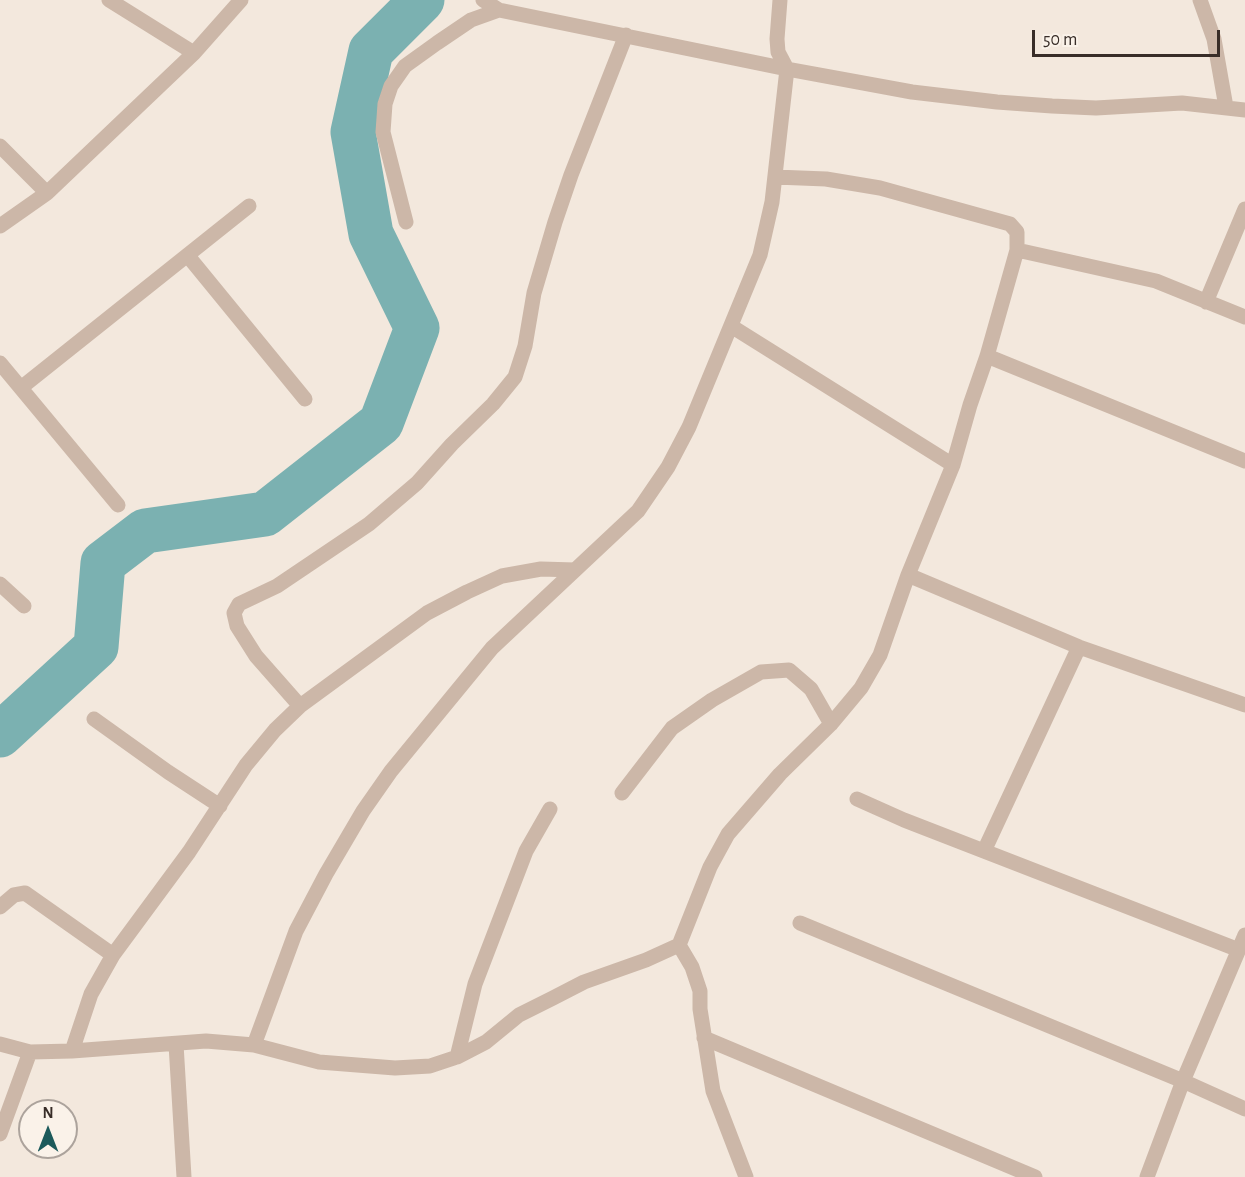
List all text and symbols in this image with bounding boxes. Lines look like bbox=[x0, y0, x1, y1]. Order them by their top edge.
scale bar bbox=[1035, 18, 1222, 56]
text: 50 m bbox=[1043, 31, 1077, 49]
north arrow bbox=[18, 1099, 78, 1159]
text: N bbox=[42, 1105, 54, 1121]

